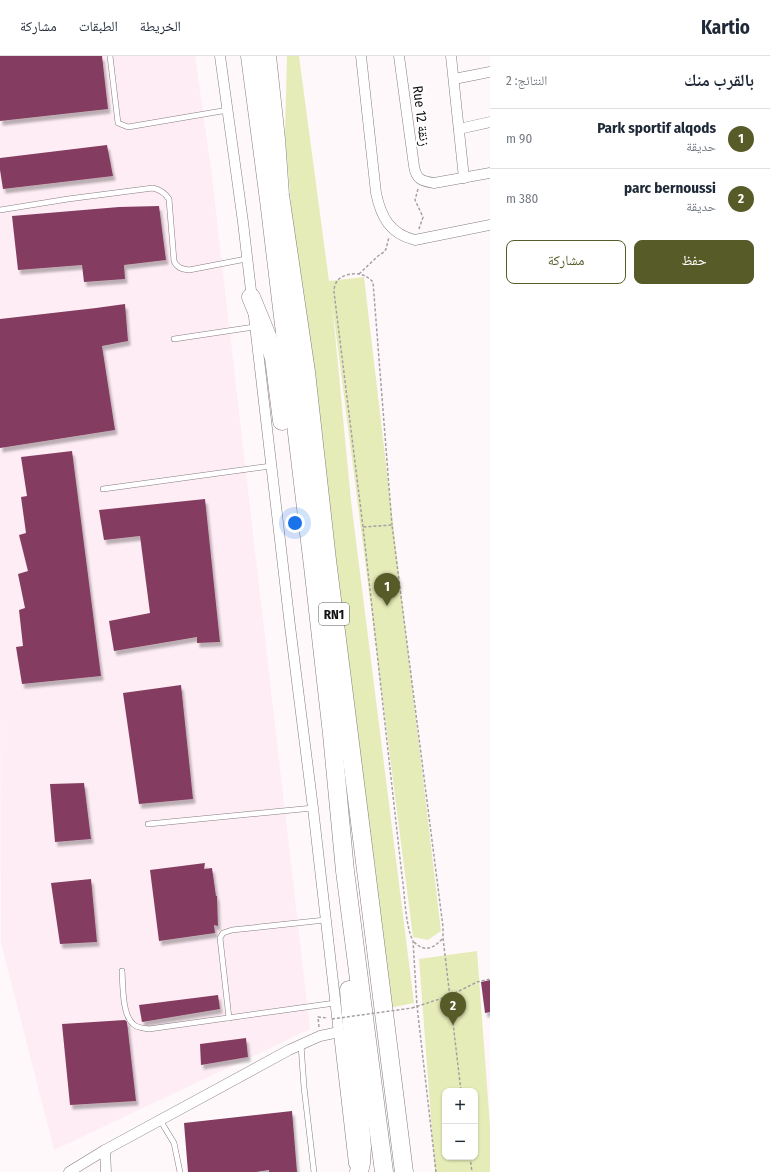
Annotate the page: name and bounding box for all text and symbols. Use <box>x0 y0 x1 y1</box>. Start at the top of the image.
text: Kartio <box>701 16 750 39</box>
text: مشاركة <box>20 18 57 35</box>
text: الطبقات <box>79 18 118 35</box>
text: الخريطة <box>140 18 181 35</box>
text: بالقرب منك <box>684 70 754 91</box>
text: النتائج: 2 <box>506 73 547 88</box>
street label: Rue 12 زنقة <box>409 85 433 147</box>
text: Park sportif alqods <box>597 119 716 137</box>
text: 90 m <box>506 131 532 146</box>
text: 1 <box>738 131 744 146</box>
text: حديقة <box>686 139 716 154</box>
text: parc bernoussi <box>624 179 716 197</box>
text: 380 m <box>506 191 538 206</box>
text: 2 <box>738 191 744 206</box>
text: حديقة <box>686 199 716 214</box>
button: مشاركة <box>506 240 626 284</box>
button: حفظ <box>634 240 754 284</box>
your location <box>285 513 305 533</box>
pin: 1 <box>374 573 400 606</box>
road number: RN1 <box>319 603 349 625</box>
pin: 2 <box>440 992 466 1025</box>
map controls <box>442 1088 478 1160</box>
button: + <box>442 1088 478 1124</box>
button: − <box>442 1124 478 1160</box>

